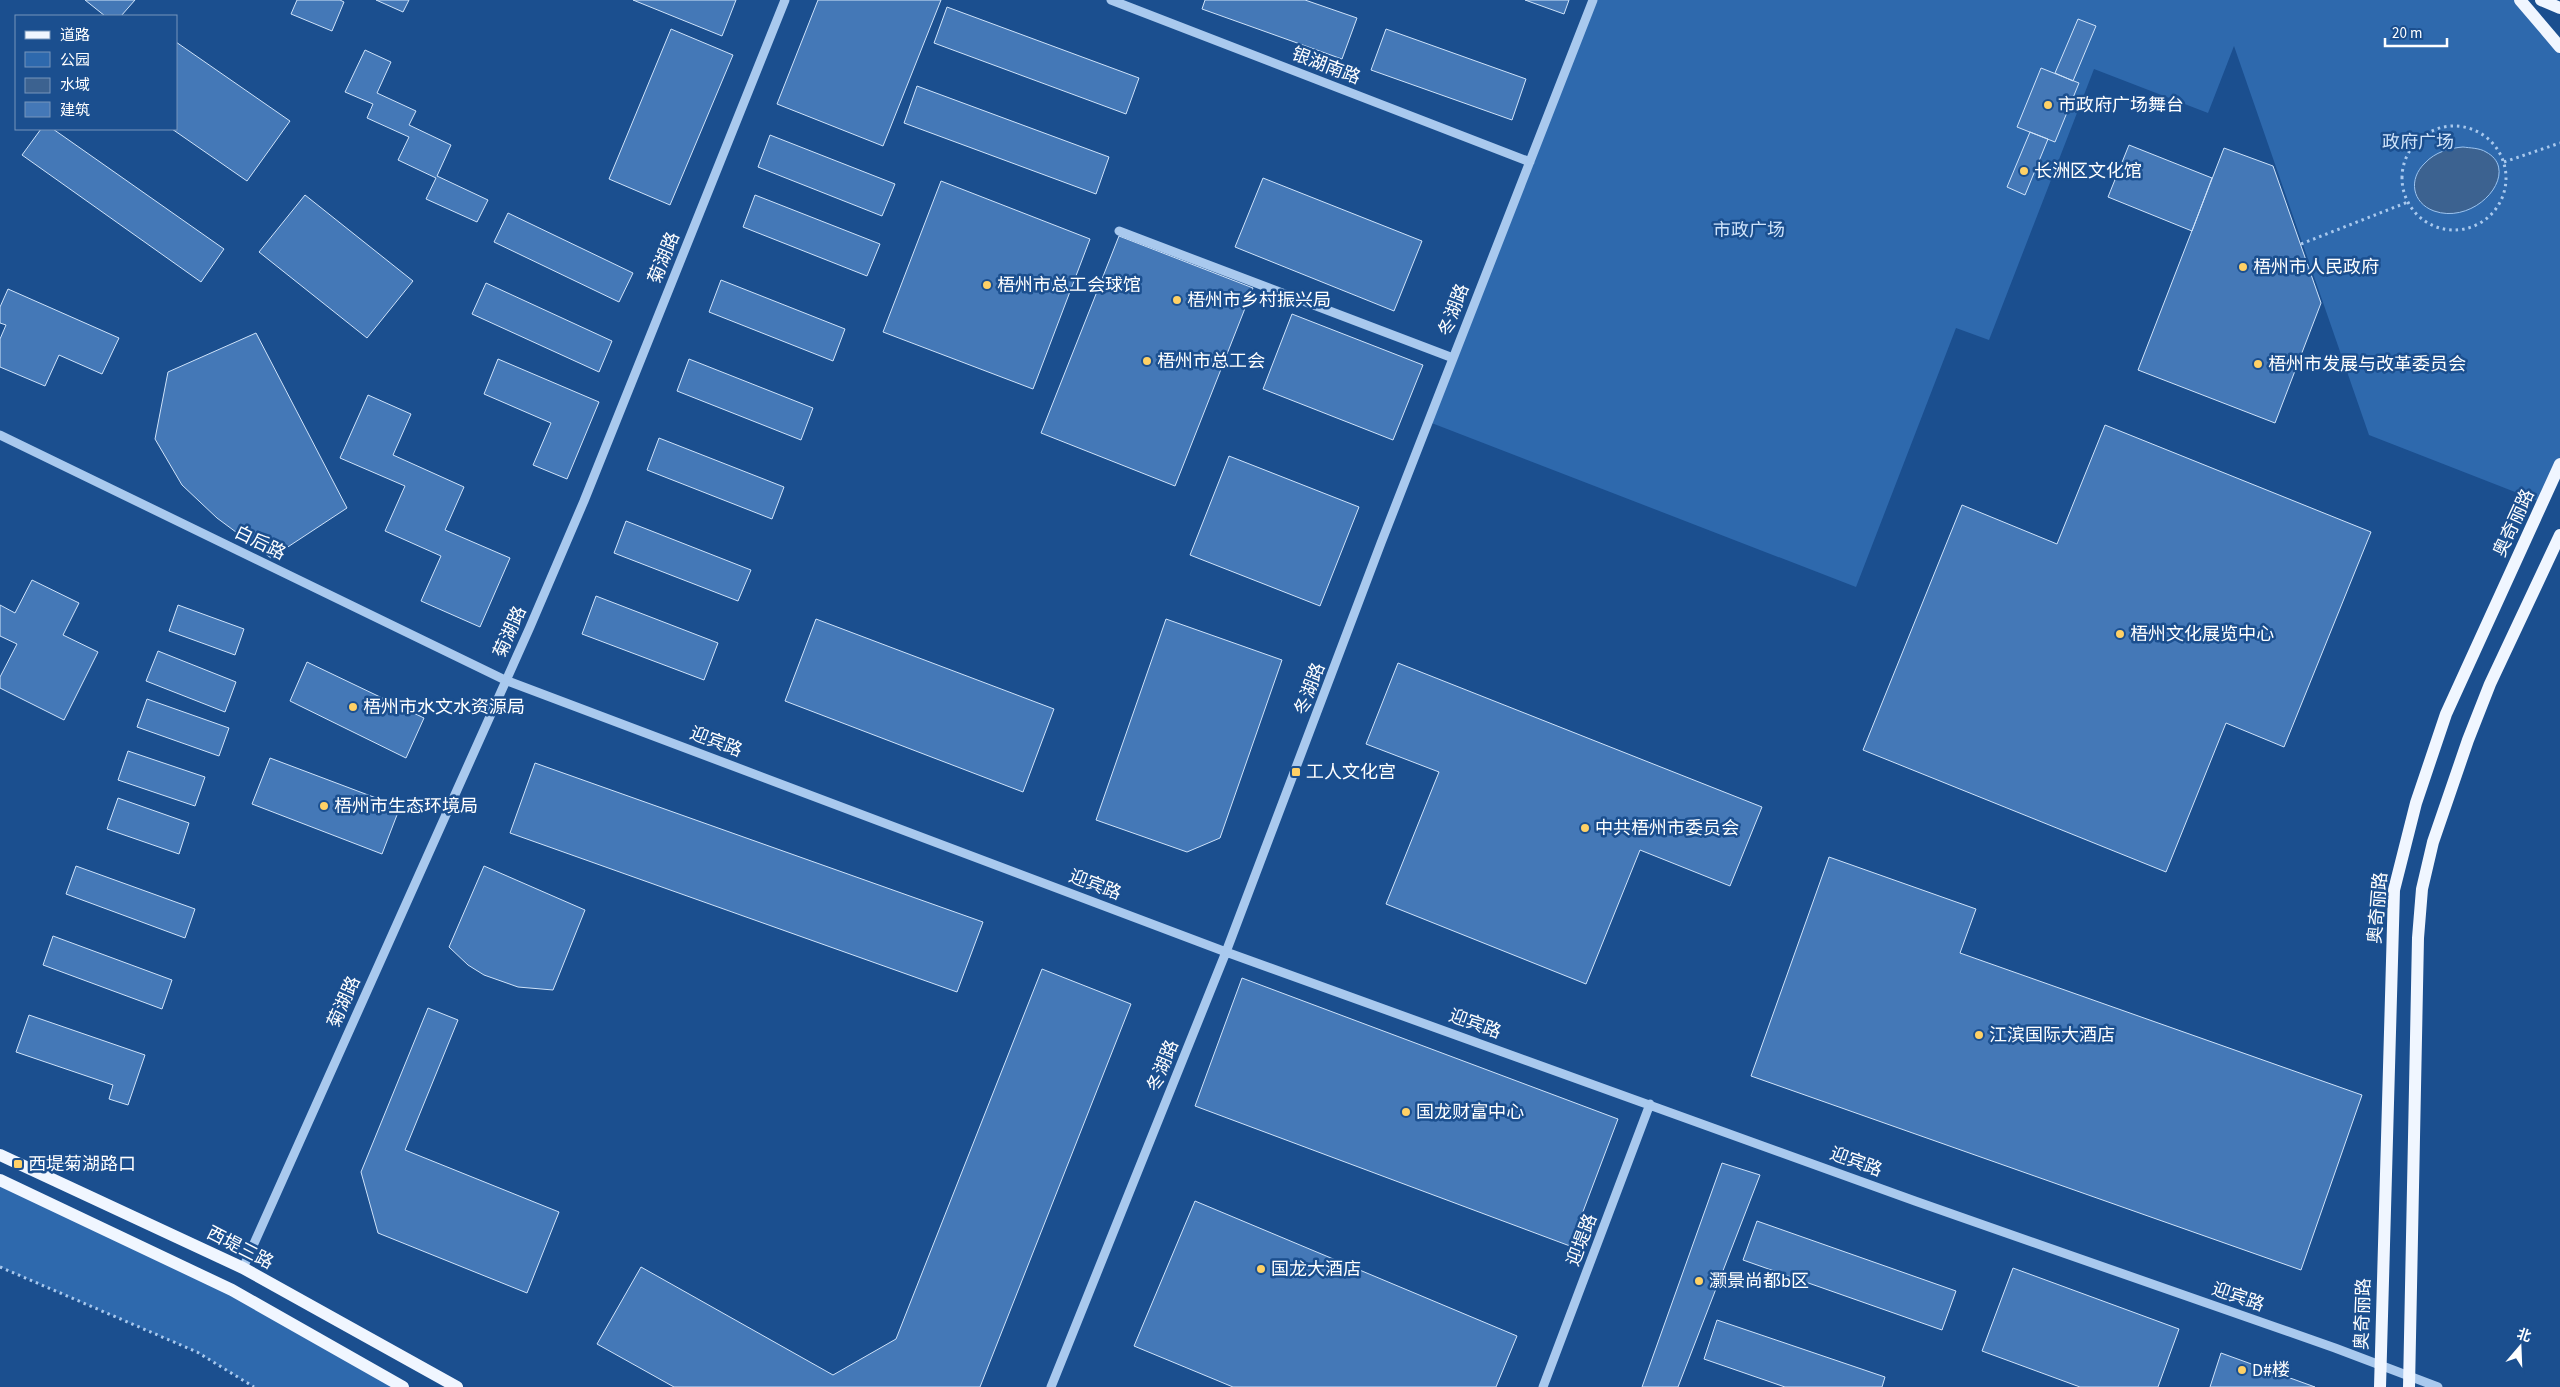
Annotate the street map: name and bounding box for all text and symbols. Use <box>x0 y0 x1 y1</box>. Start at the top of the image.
legend <box>15 15 178 130</box>
scale bar <box>2385 15 2448 47</box>
text: 20 m <box>2392 23 2422 44</box>
text: 道路 <box>60 25 90 46</box>
street label: 银湖南路 <box>1288 41 1364 91</box>
text: 公园 <box>60 50 90 71</box>
text: 水域 <box>60 75 90 96</box>
place label: 市政府广场舞台 <box>2058 93 2184 118</box>
marker: 市政府广场舞台 <box>2042 99 2054 111</box>
text: 建筑 <box>60 100 90 121</box>
park label: 政府广场 <box>2382 130 2454 155</box>
place label: 长洲区文化馆 <box>2034 159 2142 184</box>
marker: 长洲区文化馆 <box>2018 165 2030 177</box>
park label: 市政广场 <box>1713 218 1785 243</box>
street label: 菊湖路 <box>642 228 686 288</box>
place label: 梧州市人民政府 <box>2253 255 2379 280</box>
marker: 梧州市人民政府 <box>2237 261 2249 273</box>
place label: 梧州市总工会球馆 <box>997 273 1141 298</box>
marker: 梧州市总工会球馆 <box>981 279 993 291</box>
street label: 冬湖路 <box>1433 280 1475 340</box>
place label: 梧州市乡村振兴局 <box>1187 288 1331 313</box>
marker: 梧州市乡村振兴局 <box>1171 294 1183 306</box>
place label: 梧州市总工会 <box>1157 349 1265 374</box>
place label: 梧州市发展与改革委员会 <box>2268 352 2466 377</box>
marker: 梧州市总工会 <box>1141 355 1153 367</box>
marker: 梧州市发展与改革委员会 <box>2252 358 2264 370</box>
street label: 奥奇丽路 <box>2487 485 2541 561</box>
street label: 白后路 <box>230 520 290 566</box>
street label: 菊湖路 <box>488 602 532 662</box>
place label: 梧州文化展览中心 <box>2130 622 2274 647</box>
marker: 梧州文化展览中心 <box>2114 628 2126 640</box>
street label: 冬湖路 <box>1289 659 1331 719</box>
place label: 梧州市水文水资源局 <box>363 695 525 720</box>
marker: 梧州市水文水资源局 <box>347 701 359 713</box>
street label: 迎宾路 <box>686 721 746 763</box>
place label: 工人文化宫 <box>1306 760 1396 785</box>
marker: 工人文化宫 <box>1290 766 1302 778</box>
place label: 梧州市生态环境局 <box>334 794 478 819</box>
marker: 梧州市生态环境局 <box>318 800 330 812</box>
place label: 中共梧州市委员会 <box>1595 816 1739 841</box>
marker: 中共梧州市委员会 <box>1579 822 1591 834</box>
street label: 迎宾路 <box>1065 864 1125 906</box>
street label: 奥奇丽路 <box>2362 871 2394 945</box>
street label: 菊湖路 <box>322 972 366 1032</box>
street label: 迎宾路 <box>1445 1003 1505 1045</box>
place label: 江滨国际大酒店 <box>1989 1023 2115 1048</box>
marker: 江滨国际大酒店 <box>1973 1029 1985 1041</box>
street label: 冬湖路 <box>1141 1036 1185 1096</box>
place label: 国龙财富中心 <box>1416 1100 1524 1125</box>
marker: 国龙财富中心 <box>1400 1106 1412 1118</box>
street label: 迎宾路 <box>1826 1141 1886 1183</box>
place label: 西堤菊湖路口 <box>28 1152 136 1177</box>
marker: 西堤菊湖路口 <box>12 1158 24 1170</box>
street label: 迎堤路 <box>1561 1210 1603 1270</box>
street label: 西堤三路 <box>202 1221 278 1275</box>
place label: 国龙大酒店 <box>1271 1257 1361 1282</box>
marker: 国龙大酒店 <box>1255 1263 1267 1275</box>
place label: 灏景尚都b区 <box>1709 1269 1809 1294</box>
marker: 灏景尚都b区 <box>1693 1275 1705 1287</box>
street label: 迎宾路 <box>2208 1276 2268 1318</box>
street label: 奥奇丽路 <box>2349 1278 2377 1350</box>
north arrow <box>2495 1322 2545 1372</box>
text: 北 <box>2514 1324 2534 1347</box>
place label: D#楼 <box>2252 1358 2290 1383</box>
marker: D#楼 <box>2236 1364 2248 1376</box>

